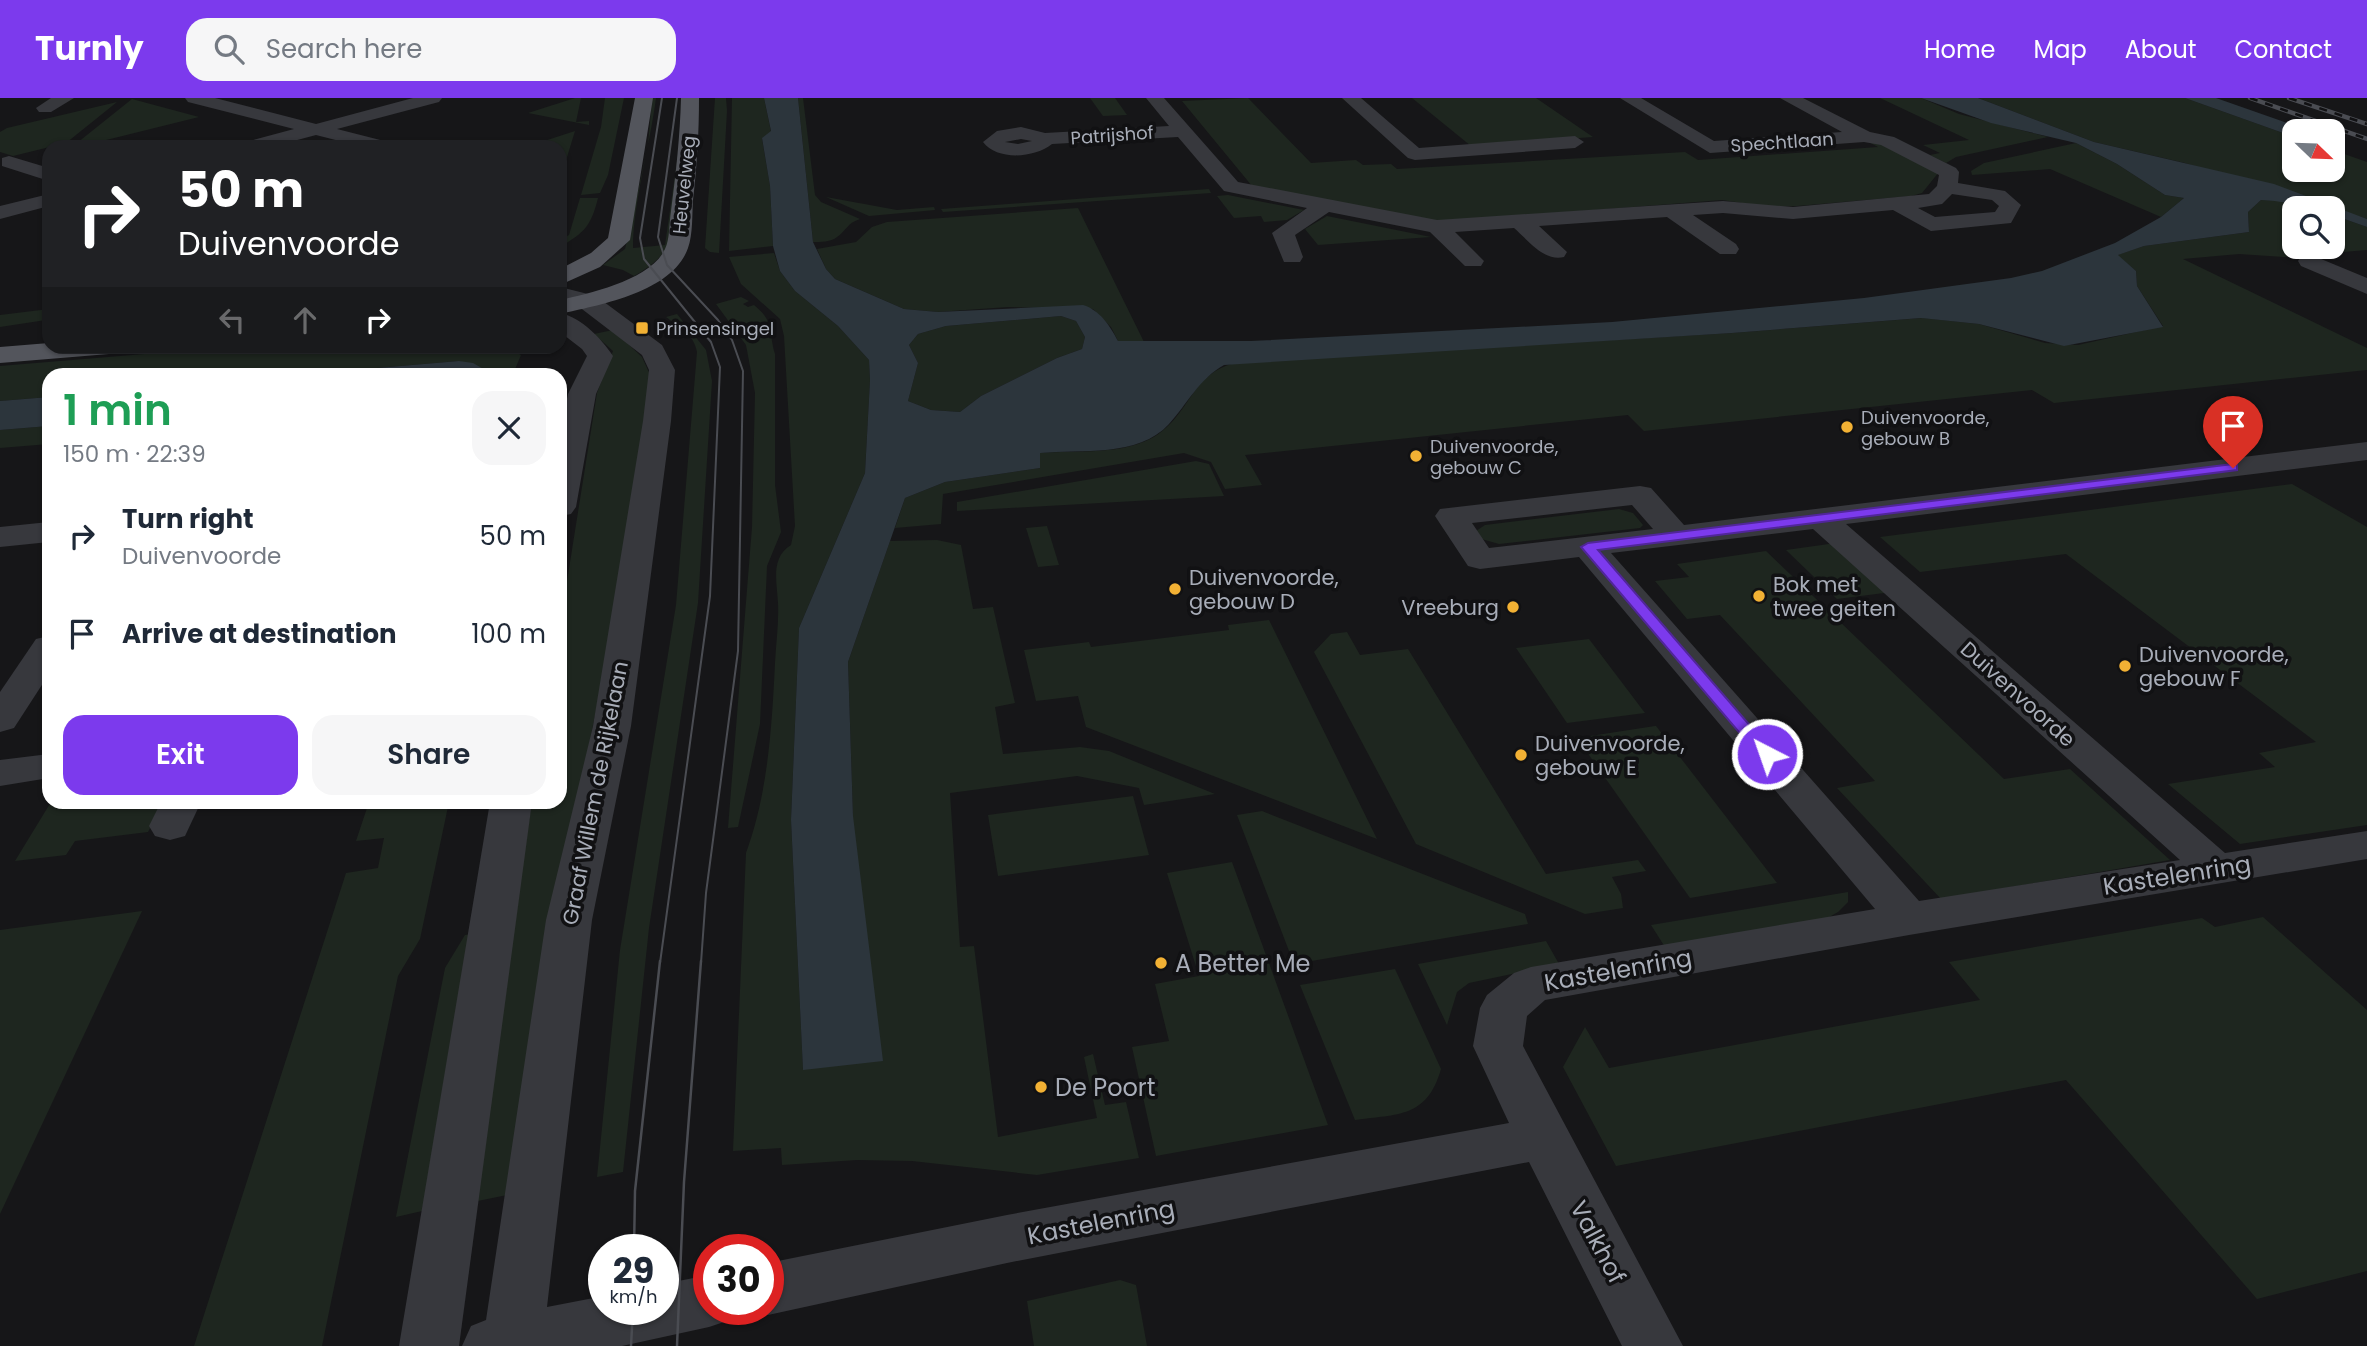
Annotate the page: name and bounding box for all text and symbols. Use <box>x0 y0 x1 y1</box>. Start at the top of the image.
search box <box>186 18 676 81</box>
text: Turnly <box>35 25 144 72</box>
icon: search <box>210 30 248 68</box>
text: Search here <box>266 31 422 67</box>
text: Home <box>1924 33 1996 66</box>
text: Map <box>2034 33 2087 66</box>
text: About <box>2125 33 2196 66</box>
text: Contact <box>2234 33 2332 66</box>
north arrow <box>2282 119 2345 182</box>
map controls <box>2282 119 2345 259</box>
street label: Patrijshof <box>1070 120 1154 150</box>
street label: Spechtlaan <box>1730 126 1834 158</box>
street label: Heuvelweg <box>666 135 702 235</box>
text: 50 m <box>178 156 304 224</box>
icon: right <box>63 168 154 259</box>
button: search <box>2282 196 2345 259</box>
text: Duivenvoorde <box>178 221 400 266</box>
icon: left <box>213 301 251 339</box>
icon: ahead <box>286 301 324 339</box>
icon: right <box>359 301 397 339</box>
place label: Prinsensingel <box>656 316 774 341</box>
marker: Prinsensingel <box>634 320 650 336</box>
text: 1 min <box>63 381 172 440</box>
button: close <box>472 391 546 465</box>
pin <box>2203 396 2263 468</box>
place label: Duivenvoorde, gebouw B <box>1861 405 1990 451</box>
icon: arrive <box>2214 407 2252 445</box>
marker: Duivenvoorde, gebouw B <box>1839 419 1855 435</box>
place label: Duivenvoorde, gebouw C <box>1430 434 1559 480</box>
text: 150 m · 22:39 <box>63 438 206 470</box>
marker: Duivenvoorde, gebouw C <box>1408 448 1424 464</box>
text: Turn right <box>122 501 254 537</box>
icon: right <box>63 517 101 555</box>
text: 50 m <box>480 518 546 554</box>
text: Duivenvoorde <box>122 540 281 572</box>
place label: Duivenvoorde, gebouw D <box>1189 563 1339 616</box>
place label: Bok met twee geiten <box>1773 570 1896 623</box>
marker: Duivenvoorde, gebouw D <box>1167 581 1183 597</box>
marker: Bok met twee geiten <box>1751 588 1767 604</box>
place label: Vreeburg <box>1401 593 1499 622</box>
marker: Vreeburg <box>1505 599 1521 615</box>
icon: arrive <box>63 615 101 653</box>
text: Arrive at destination <box>122 616 397 652</box>
text: 100 m <box>471 616 546 652</box>
street label: Duivenvoorde <box>1954 635 2082 753</box>
place label: Duivenvoorde, gebouw F <box>2139 640 2289 693</box>
marker: Duivenvoorde, gebouw F <box>2117 658 2133 674</box>
street label: Graaf Willem de Rijkelaan <box>555 659 635 927</box>
button: Exit <box>63 715 298 795</box>
button: Share <box>312 715 546 795</box>
position arrow <box>1730 717 1804 791</box>
place label: Duivenvoorde, gebouw E <box>1535 729 1685 782</box>
marker: Duivenvoorde, gebouw E <box>1513 747 1529 763</box>
street label: Kastelenring <box>2101 847 2253 903</box>
street label: Kastelenring <box>1542 941 1694 999</box>
place label: A Better Me <box>1175 947 1310 980</box>
marker: A Better Me <box>1153 955 1169 971</box>
place label: De Poort <box>1055 1071 1156 1104</box>
marker: De Poort <box>1033 1079 1049 1095</box>
street label: Kastelenring <box>1025 1192 1177 1252</box>
street label: Valkhof <box>1562 1195 1634 1289</box>
speed limit sign: 30 <box>693 1234 784 1325</box>
text: 29 <box>613 1246 654 1295</box>
text: km/h <box>610 1284 657 1309</box>

